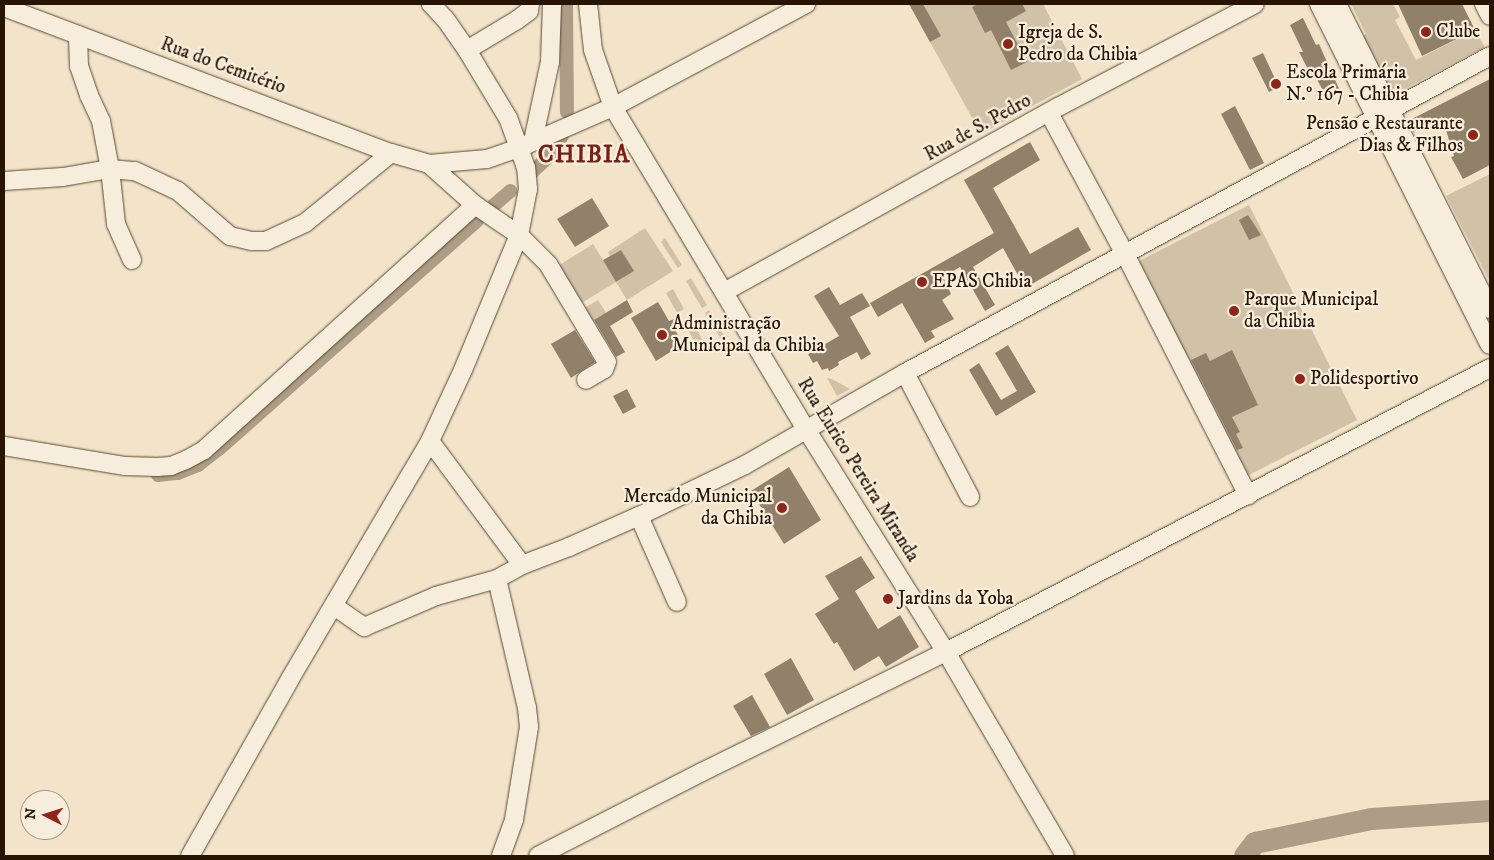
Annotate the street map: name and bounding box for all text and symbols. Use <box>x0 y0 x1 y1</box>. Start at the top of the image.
place label: Clube <box>1436 21 1480 43</box>
place label: Igreja de S. Pedro da Chibia <box>1018 22 1137 66</box>
marker: Clube <box>1420 26 1432 38</box>
street label: Rua do Cemitério <box>157 33 289 99</box>
marker: Igreja de S. Pedro da Chibia <box>1002 38 1014 50</box>
place label: Escola Primária N.º 167 - Chibia <box>1286 62 1409 106</box>
marker: Escola Primária N.º 167 - Chibia <box>1270 78 1282 90</box>
street label: Rua de S. Pedro <box>921 89 1035 167</box>
place label: Pensão e Restaurante Dias & Filhos <box>1306 113 1463 157</box>
marker: Pensão e Restaurante Dias & Filhos <box>1467 129 1479 141</box>
district label: CHIBIA <box>537 142 631 170</box>
place label: EPAS Chibia <box>932 271 1031 293</box>
marker: EPAS Chibia <box>916 276 928 288</box>
place label: Parque Municipal da Chibia <box>1244 289 1378 333</box>
marker: Parque Municipal da Chibia <box>1228 305 1240 317</box>
place label: Administração Municipal da Chibia <box>672 313 825 357</box>
marker: Administração Municipal da Chibia <box>656 329 668 341</box>
place label: Polidesportivo <box>1310 368 1418 390</box>
marker: Polidesportivo <box>1294 373 1306 385</box>
street label: Rua Eurico Pereira Miranda <box>792 374 924 566</box>
place label: Mercado Municipal da Chibia <box>624 486 772 530</box>
marker: Mercado Municipal da Chibia <box>776 502 788 514</box>
place label: Jardins da Yoba <box>898 588 1014 610</box>
marker: Jardins da Yoba <box>882 593 894 605</box>
north arrow <box>20 790 70 840</box>
text: N <box>22 807 41 820</box>

